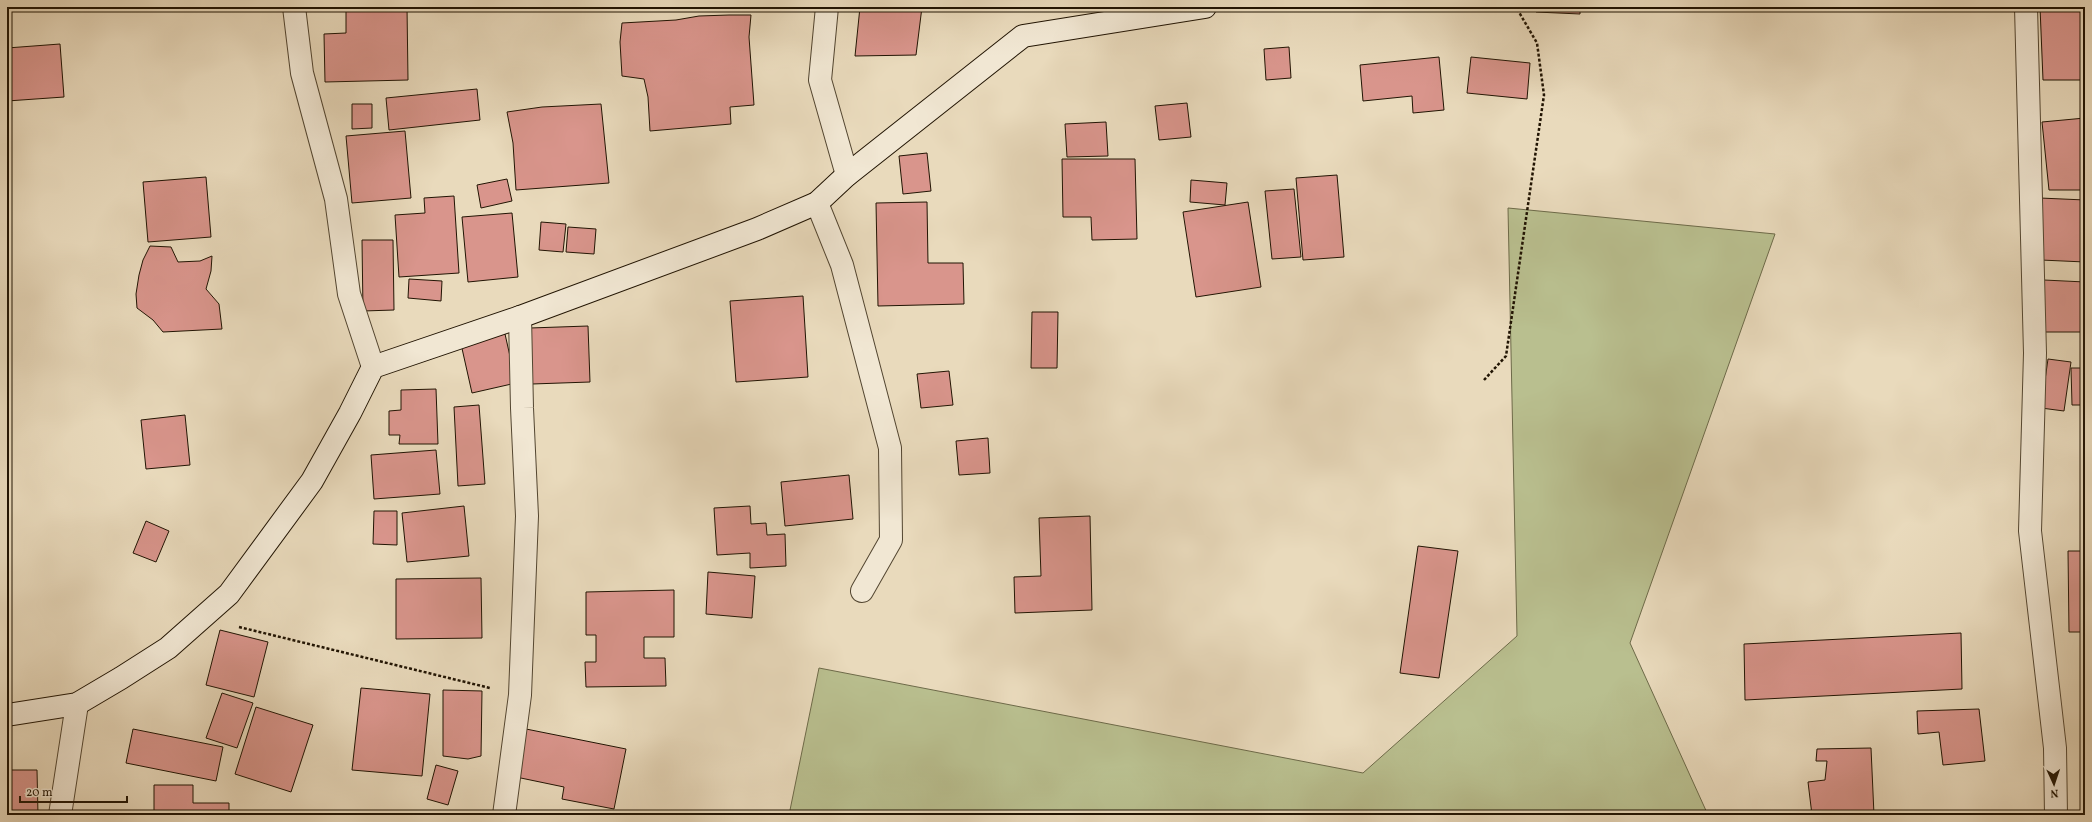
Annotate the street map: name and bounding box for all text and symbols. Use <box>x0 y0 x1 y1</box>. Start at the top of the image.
north arrow <box>2034 764 2074 804</box>
scale bar <box>20 778 127 804</box>
text: 20 m <box>26 785 53 801</box>
text: N <box>2050 785 2059 800</box>

